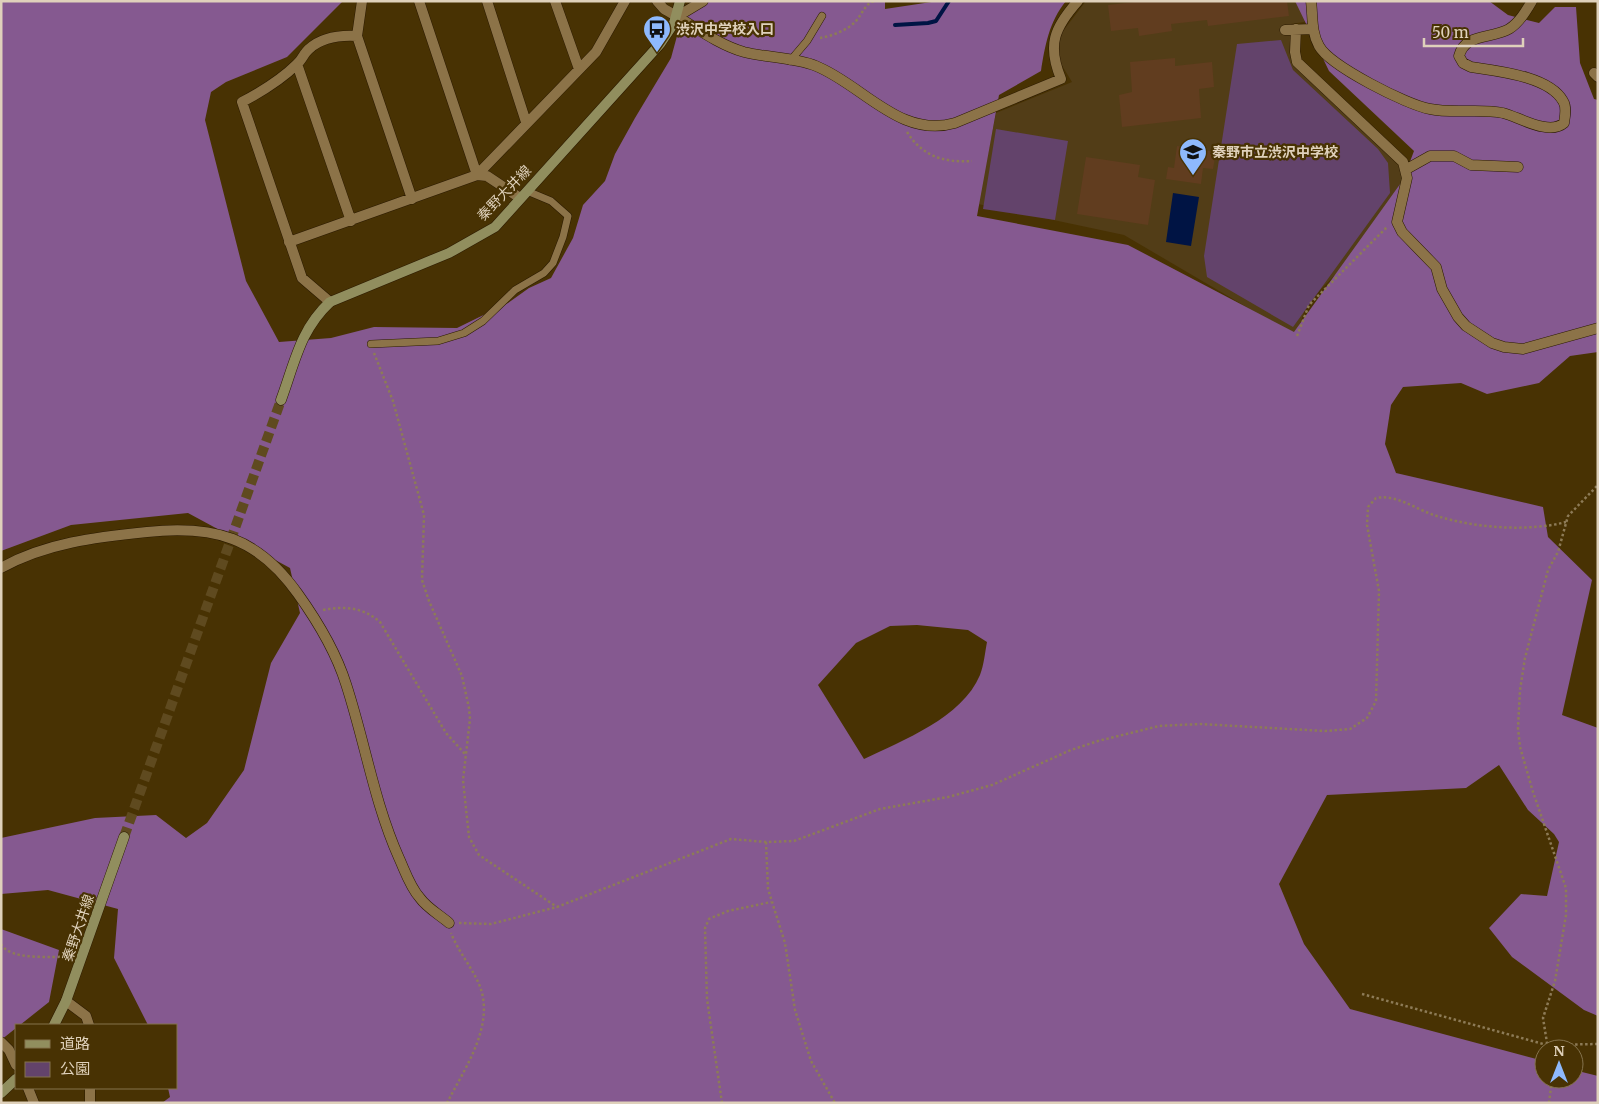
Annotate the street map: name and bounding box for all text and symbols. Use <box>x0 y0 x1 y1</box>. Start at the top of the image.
bus stop icon: 渋沢中学校入口 <box>642 14 672 53</box>
scale bar <box>1424 15 1523 47</box>
place label: 渋沢中学校入口 <box>676 20 774 38</box>
text: 50 m <box>1432 23 1469 42</box>
school or university icon: 秦野市立渋沢中学校 <box>1178 137 1208 176</box>
place label: 秦野市立渋沢中学校 <box>1212 143 1338 161</box>
street label: 秦野大井線 <box>473 162 535 224</box>
street label: 秦野大井線 <box>58 892 98 964</box>
legend <box>15 1024 178 1089</box>
text: 道路 <box>60 1034 90 1053</box>
north arrow <box>1534 1039 1584 1089</box>
text: N <box>1553 1042 1565 1060</box>
text: 公園 <box>60 1059 90 1078</box>

